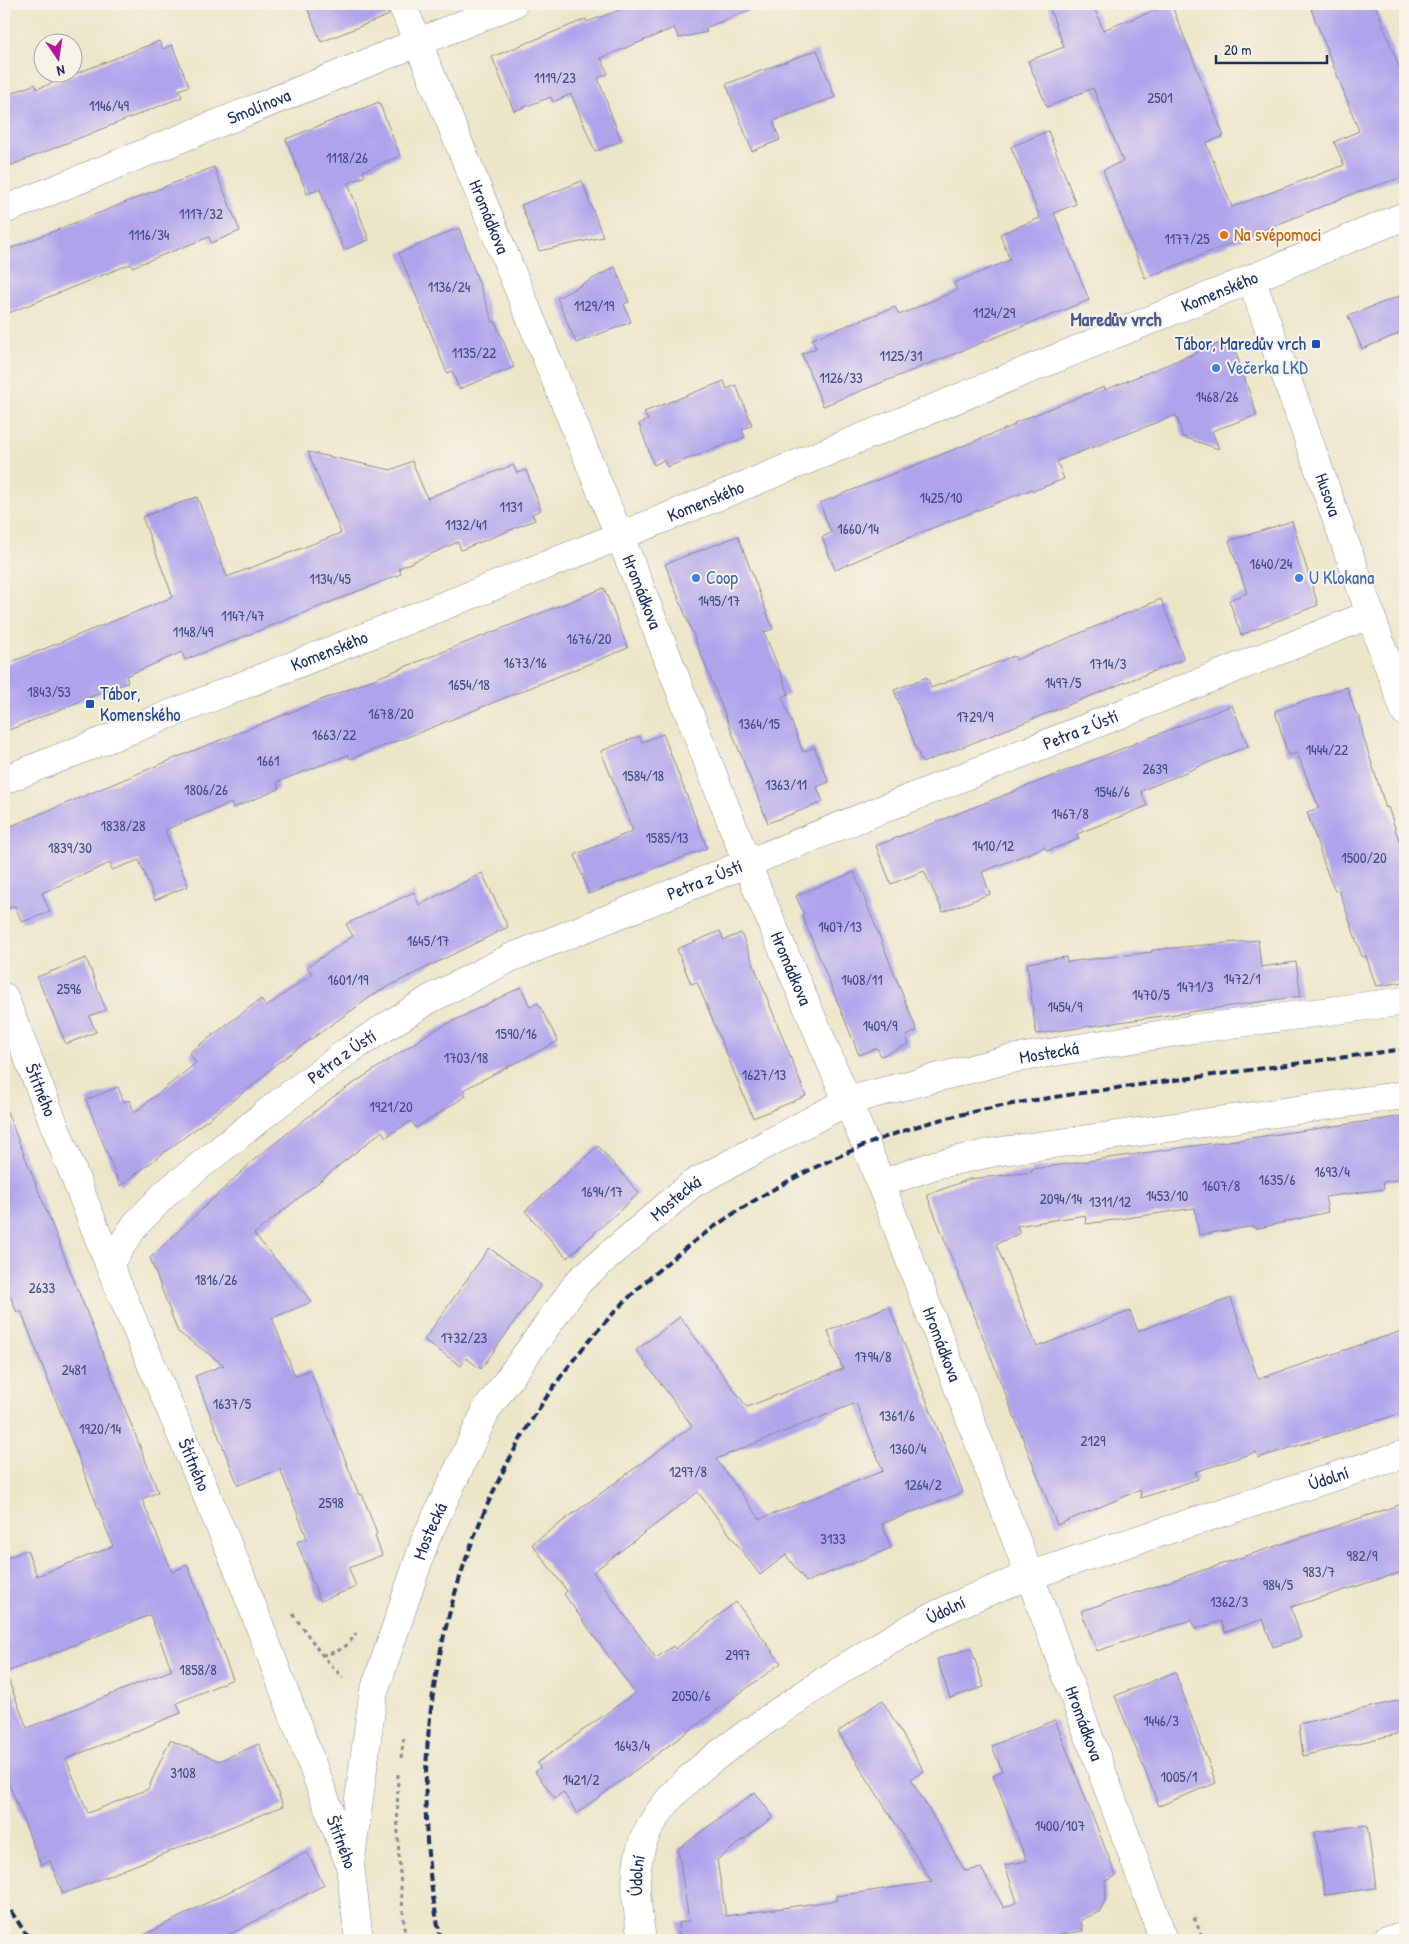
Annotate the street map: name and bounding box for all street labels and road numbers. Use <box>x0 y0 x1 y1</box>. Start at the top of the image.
street label: Smolínova <box>223 82 294 130</box>
street label: Hromádkova <box>463 176 516 258</box>
street label: Komenského <box>1177 264 1261 318</box>
street label: Husova <box>1309 470 1348 520</box>
street label: Komenského <box>663 474 748 528</box>
street label: Hromádkova <box>616 551 668 633</box>
street label: Komenského <box>287 624 371 677</box>
street label: Petra z Ústí <box>1039 703 1122 756</box>
street label: Petra z Ústí <box>663 853 746 906</box>
street label: Hromádkova <box>765 928 818 1009</box>
street label: Petra z Ústí <box>302 1023 381 1089</box>
street label: Mostecká <box>1017 1035 1080 1070</box>
street label: Štítného <box>19 1060 63 1120</box>
street label: Mostecká <box>645 1169 705 1227</box>
street label: Hromádkova <box>917 1303 968 1385</box>
street label: Štítného <box>172 1435 217 1495</box>
street label: Údolní <box>1305 1460 1352 1496</box>
street label: Mostecká <box>407 1498 453 1563</box>
street label: Údolní <box>922 1590 969 1630</box>
street label: Hromádkova <box>1059 1682 1110 1764</box>
street label: Štítného <box>320 1812 363 1872</box>
street label: Údolní <box>623 1852 651 1896</box>

